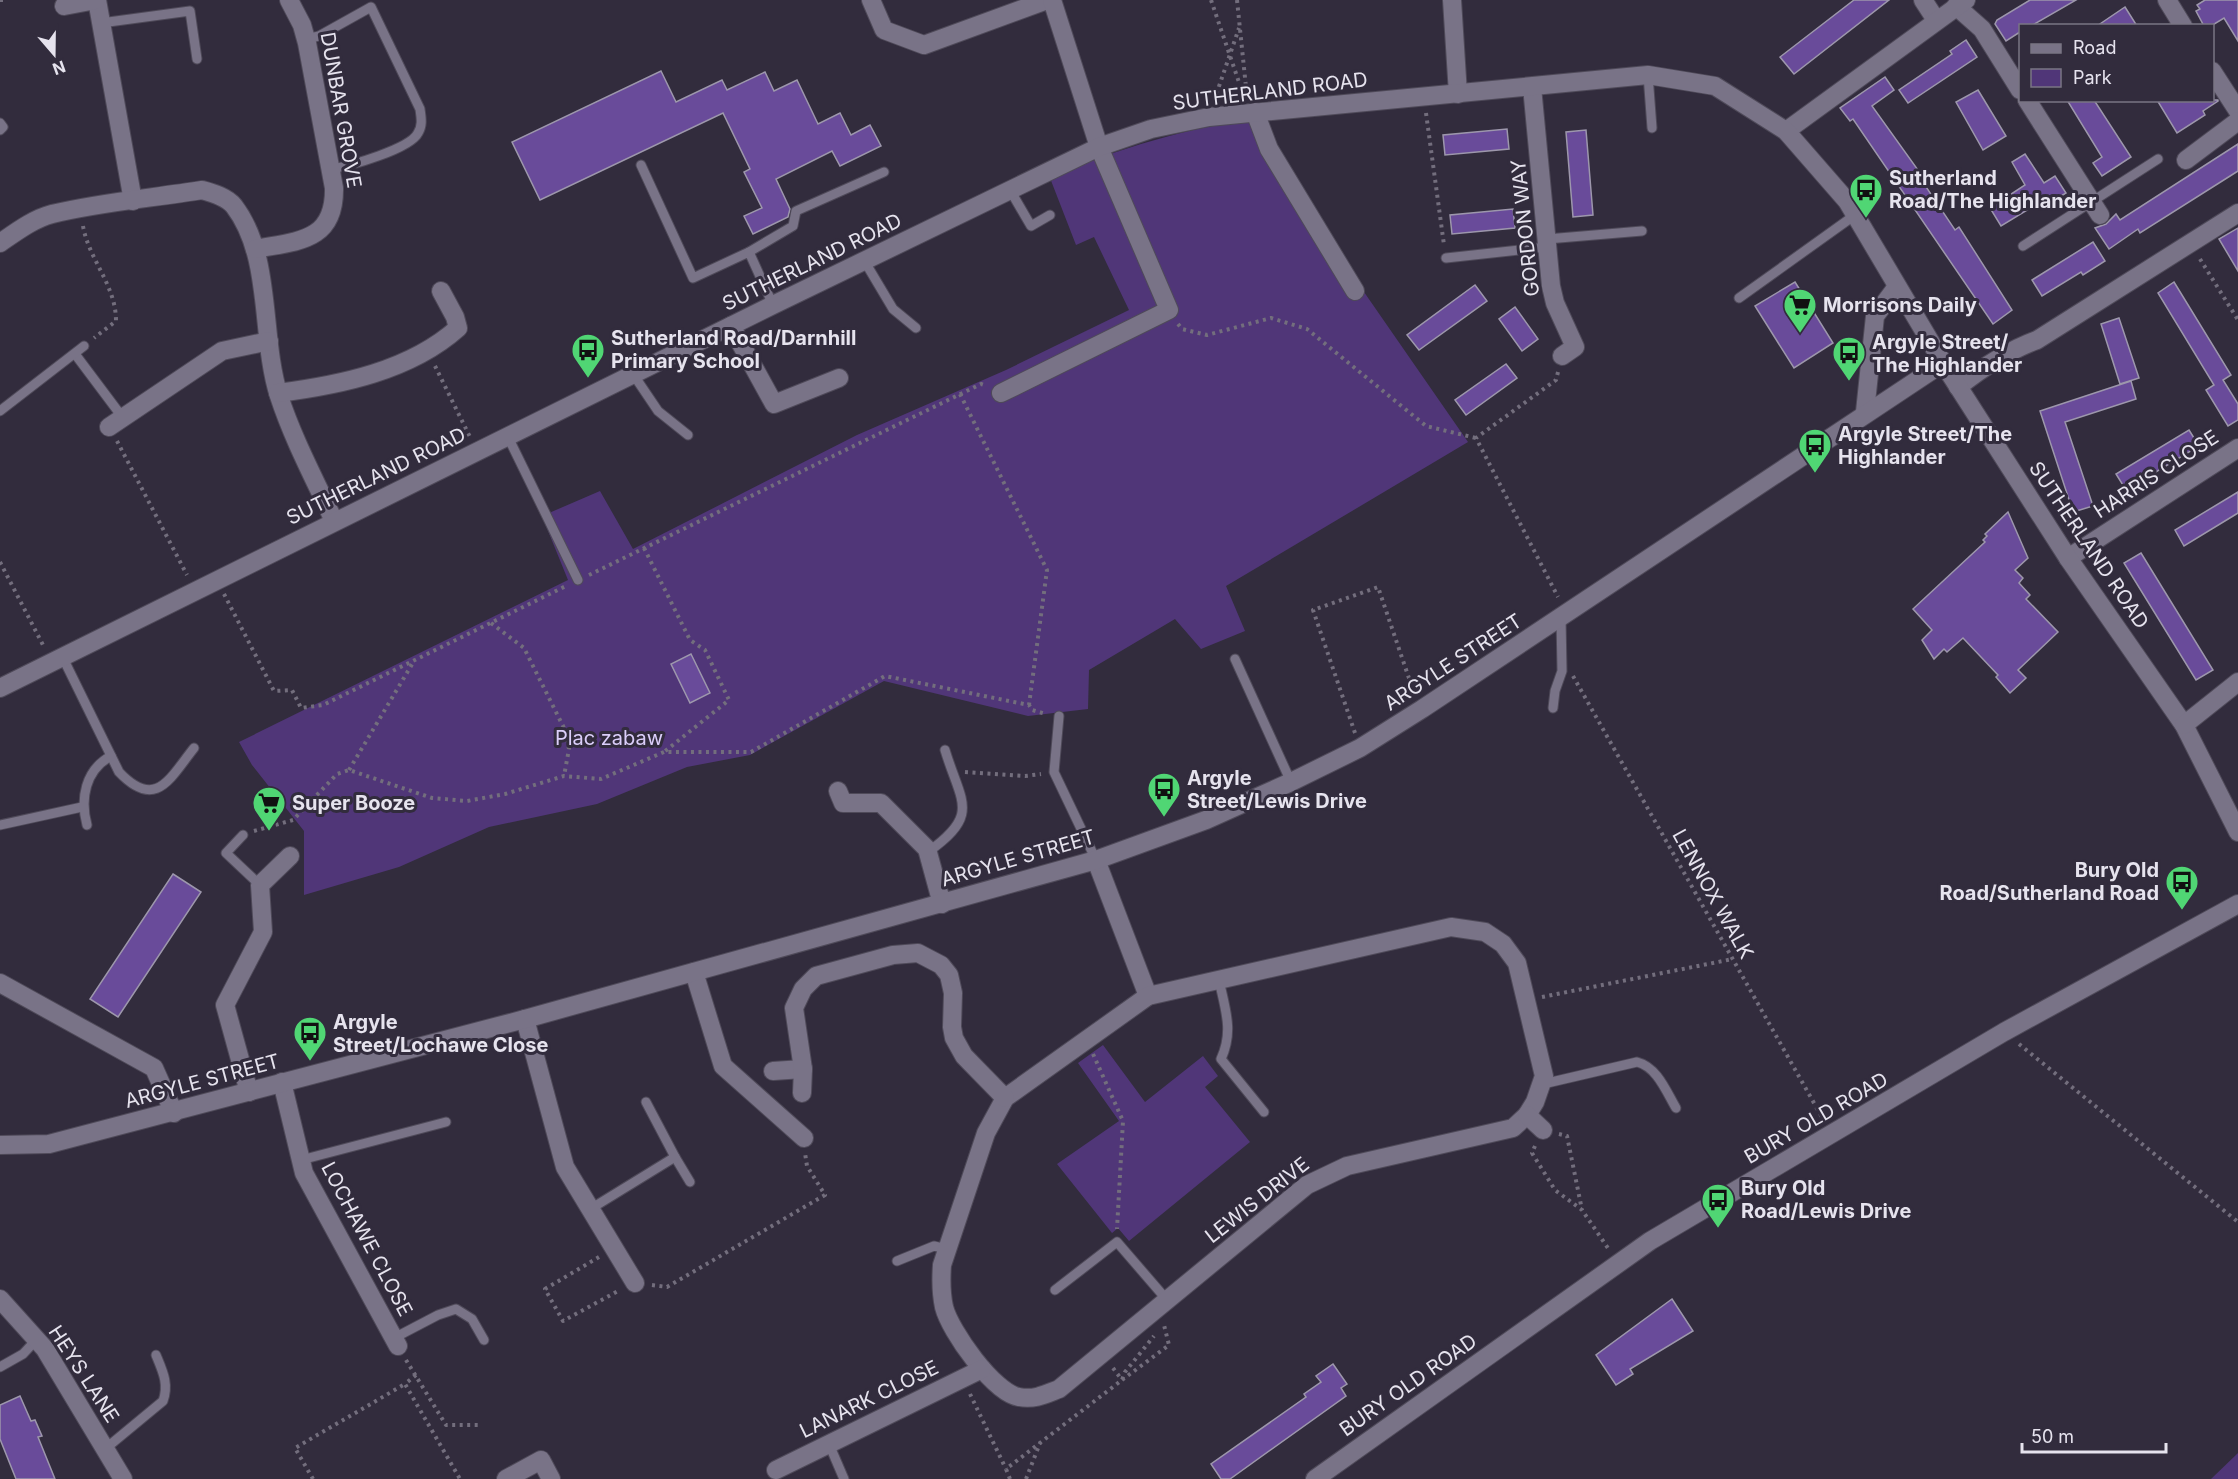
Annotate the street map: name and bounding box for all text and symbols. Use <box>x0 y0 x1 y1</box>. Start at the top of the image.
north arrow <box>24 24 84 84</box>
legend <box>2019 24 2214 102</box>
street label: DUNBAR GROVE <box>315 30 367 190</box>
text: Road <box>2073 37 2116 58</box>
text: N <box>50 57 68 80</box>
street label: SUTHERLAND ROAD <box>1171 67 1369 115</box>
text: Park <box>2073 67 2112 88</box>
street label: GORDON WAY <box>1506 158 1544 298</box>
place label: Sutherland Road/The Highlander <box>1889 166 2096 213</box>
bus stop icon: Sutherland Road/The Highlander <box>1848 172 1884 219</box>
street label: SUTHERLAND ROAD <box>719 208 905 316</box>
supermarket icon: Morrisons Daily <box>1782 287 1818 334</box>
place label: Morrisons Daily <box>1823 293 1977 317</box>
place label: Sutherland Road/Darnhill Primary School <box>611 326 856 373</box>
place label: Argyle Street/ The Highlander <box>1872 330 2022 377</box>
bus stop icon: Sutherland Road/Darnhill Primary School <box>570 332 606 379</box>
bus stop icon: Argyle Street/ The Highlander <box>1831 335 1867 382</box>
street label: SUTHERLAND ROAD <box>283 422 469 530</box>
place label: Argyle Street/The Highlander <box>1838 422 2012 469</box>
street label: HARRIS CLOSE <box>2089 425 2223 523</box>
bus stop icon: Argyle Street/The Highlander <box>1797 427 1833 474</box>
street label: SUTHERLAND ROAD <box>2024 457 2154 633</box>
street label: ARGYLE STREET <box>1380 609 1526 715</box>
park label: Plac zabaw <box>555 726 663 750</box>
place label: Argyle Street/Lewis Drive <box>1187 766 1367 813</box>
bus stop icon: Argyle Street/Lewis Drive <box>1146 771 1182 818</box>
supermarket icon: Super Booze <box>251 785 287 832</box>
place label: Super Booze <box>292 791 415 815</box>
street label: ARGYLE STREET <box>938 825 1098 891</box>
street label: LENNOX WALK <box>1667 825 1759 963</box>
place label: Bury Old Road/Sutherland Road <box>1940 858 2159 905</box>
bus stop icon: Bury Old Road/Sutherland Road <box>2164 864 2200 911</box>
place label: Argyle Street/Lochawe Close <box>333 1010 548 1057</box>
bus stop icon: Argyle Street/Lochawe Close <box>292 1015 328 1062</box>
street label: ARGYLE STREET <box>122 1049 282 1113</box>
street label: BURY OLD ROAD <box>1740 1067 1892 1169</box>
street label: LEWIS DRIVE <box>1200 1152 1314 1248</box>
street label: LOCHAWE CLOSE <box>316 1158 418 1320</box>
place label: Bury Old Road/Lewis Drive <box>1741 1176 1911 1223</box>
bus stop icon: Bury Old Road/Lewis Drive <box>1700 1182 1736 1229</box>
street label: HEYS LANE <box>44 1321 124 1427</box>
street label: BURY OLD ROAD <box>1335 1329 1481 1441</box>
street label: LANARK CLOSE <box>796 1355 942 1443</box>
scale bar <box>2022 1416 2166 1454</box>
text: 50 m <box>2031 1426 2074 1447</box>

